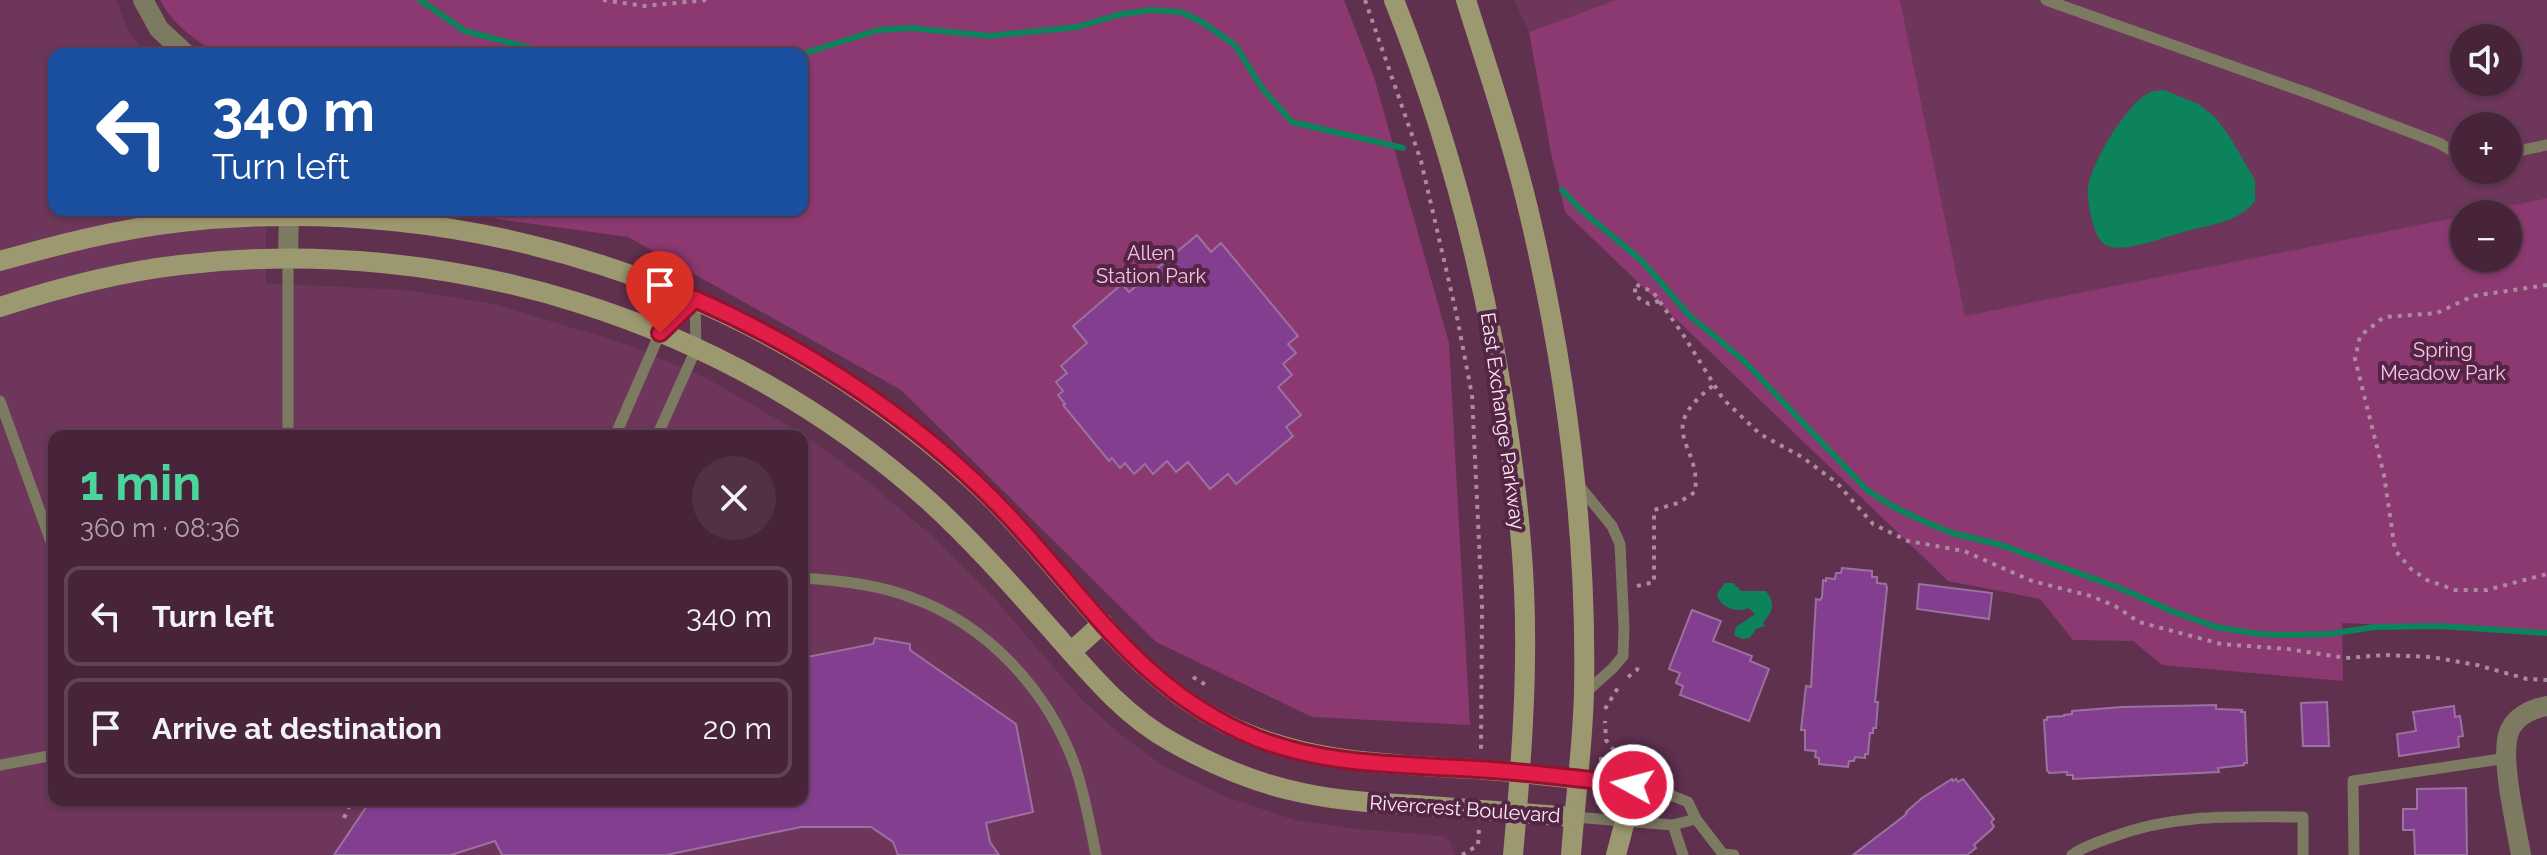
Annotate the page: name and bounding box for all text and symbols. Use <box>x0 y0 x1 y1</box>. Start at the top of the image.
map controls <box>2450 24 2522 272</box>
button: sound <box>2450 24 2522 96</box>
text: 340 m <box>212 78 375 144</box>
icon: left <box>80 80 184 184</box>
button: + <box>2450 112 2522 184</box>
text: Turn left <box>212 145 350 187</box>
button: − <box>2450 200 2522 272</box>
park label: Allen Station Park <box>1096 241 1206 288</box>
pin <box>626 251 694 333</box>
icon: arrive <box>638 263 682 307</box>
street label: East Exchange Parkway <box>1476 311 1530 531</box>
park label: Spring Meadow Park <box>2380 338 2506 385</box>
text: 1 min <box>80 455 201 511</box>
button: close <box>692 456 776 540</box>
text: 360 m · 08:36 <box>80 513 240 543</box>
icon: left <box>84 594 128 638</box>
text: Turn left <box>152 599 274 634</box>
text: 340 m <box>686 599 772 634</box>
icon: arrive <box>84 706 128 750</box>
text: Arrive at destination <box>152 711 442 746</box>
text: 20 m <box>703 711 772 746</box>
position arrow <box>1591 743 1675 827</box>
street label: Rivercrest Boulevard <box>1369 790 1561 828</box>

